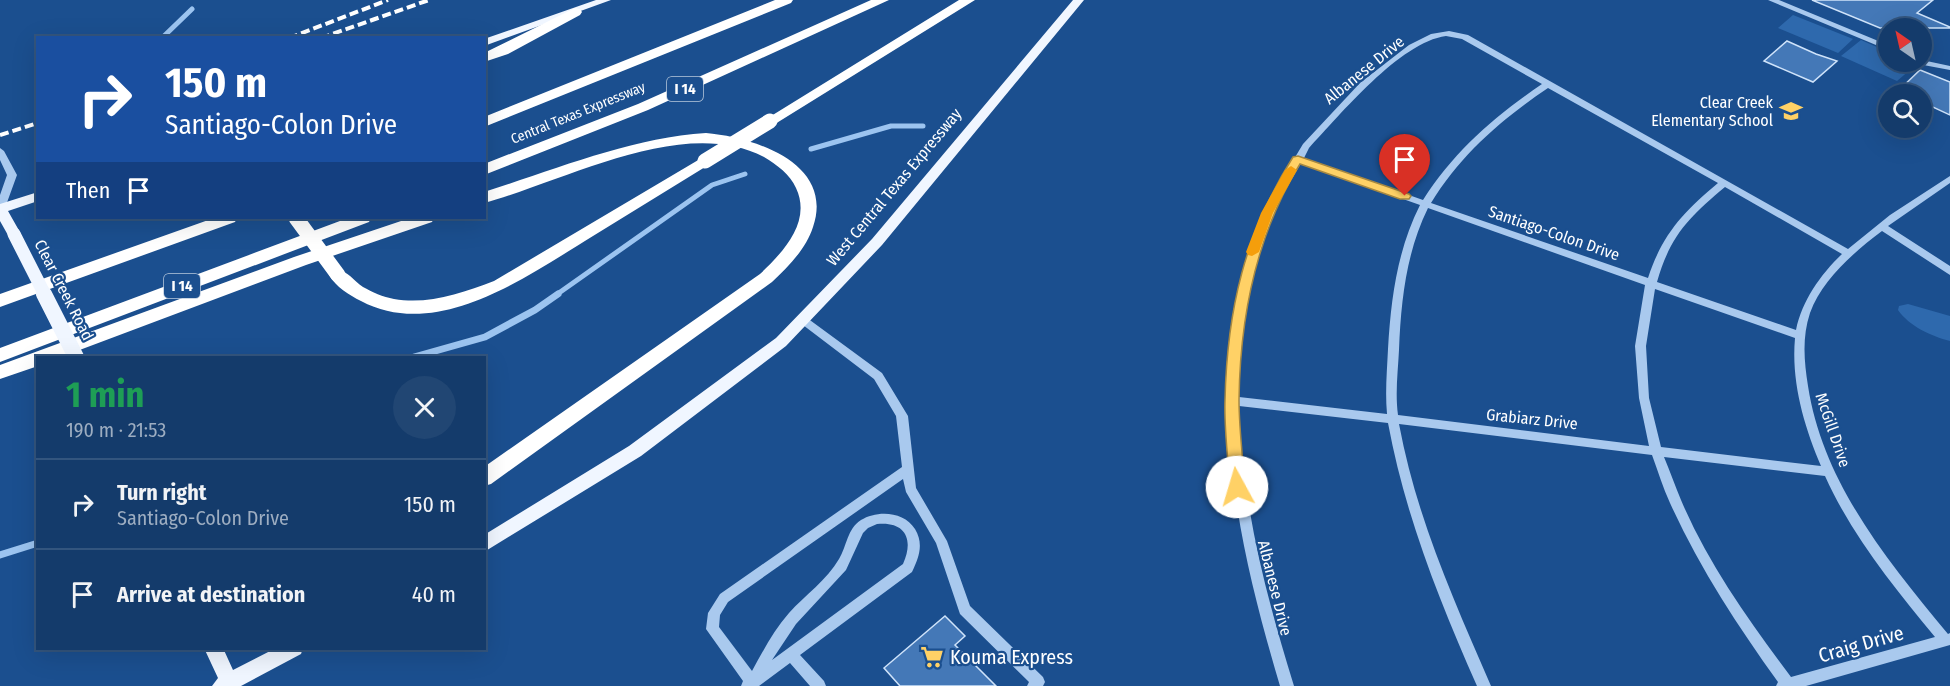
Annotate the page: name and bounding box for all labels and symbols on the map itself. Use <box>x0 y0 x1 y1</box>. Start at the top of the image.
north arrow <box>1878 18 1932 72</box>
street label: Albanese Drive <box>1320 32 1408 108</box>
road number: I 14 <box>667 77 703 101</box>
street label: Central Texas Expressway <box>508 78 648 148</box>
place label: Clear Creek Elementary School <box>1651 93 1774 130</box>
school or university icon: Clear Creek Elementary School <box>1778 98 1804 124</box>
street label: West Central Texas Expressway <box>823 104 966 270</box>
pin <box>1379 134 1430 196</box>
street label: Santiago-Colon Drive <box>1486 202 1622 264</box>
street label: Clear Creek Road <box>31 237 97 343</box>
road number: I 14 <box>164 274 200 298</box>
street label: McGill Drive <box>1811 390 1855 470</box>
street label: Grabiarz Drive <box>1485 405 1579 433</box>
position arrow <box>1205 455 1269 519</box>
street label: Albanese Drive <box>1254 538 1296 638</box>
street label: Craig Drive <box>1816 620 1906 668</box>
supermarket icon: Kouma Express <box>919 644 945 670</box>
place label: Kouma Express <box>950 645 1073 669</box>

